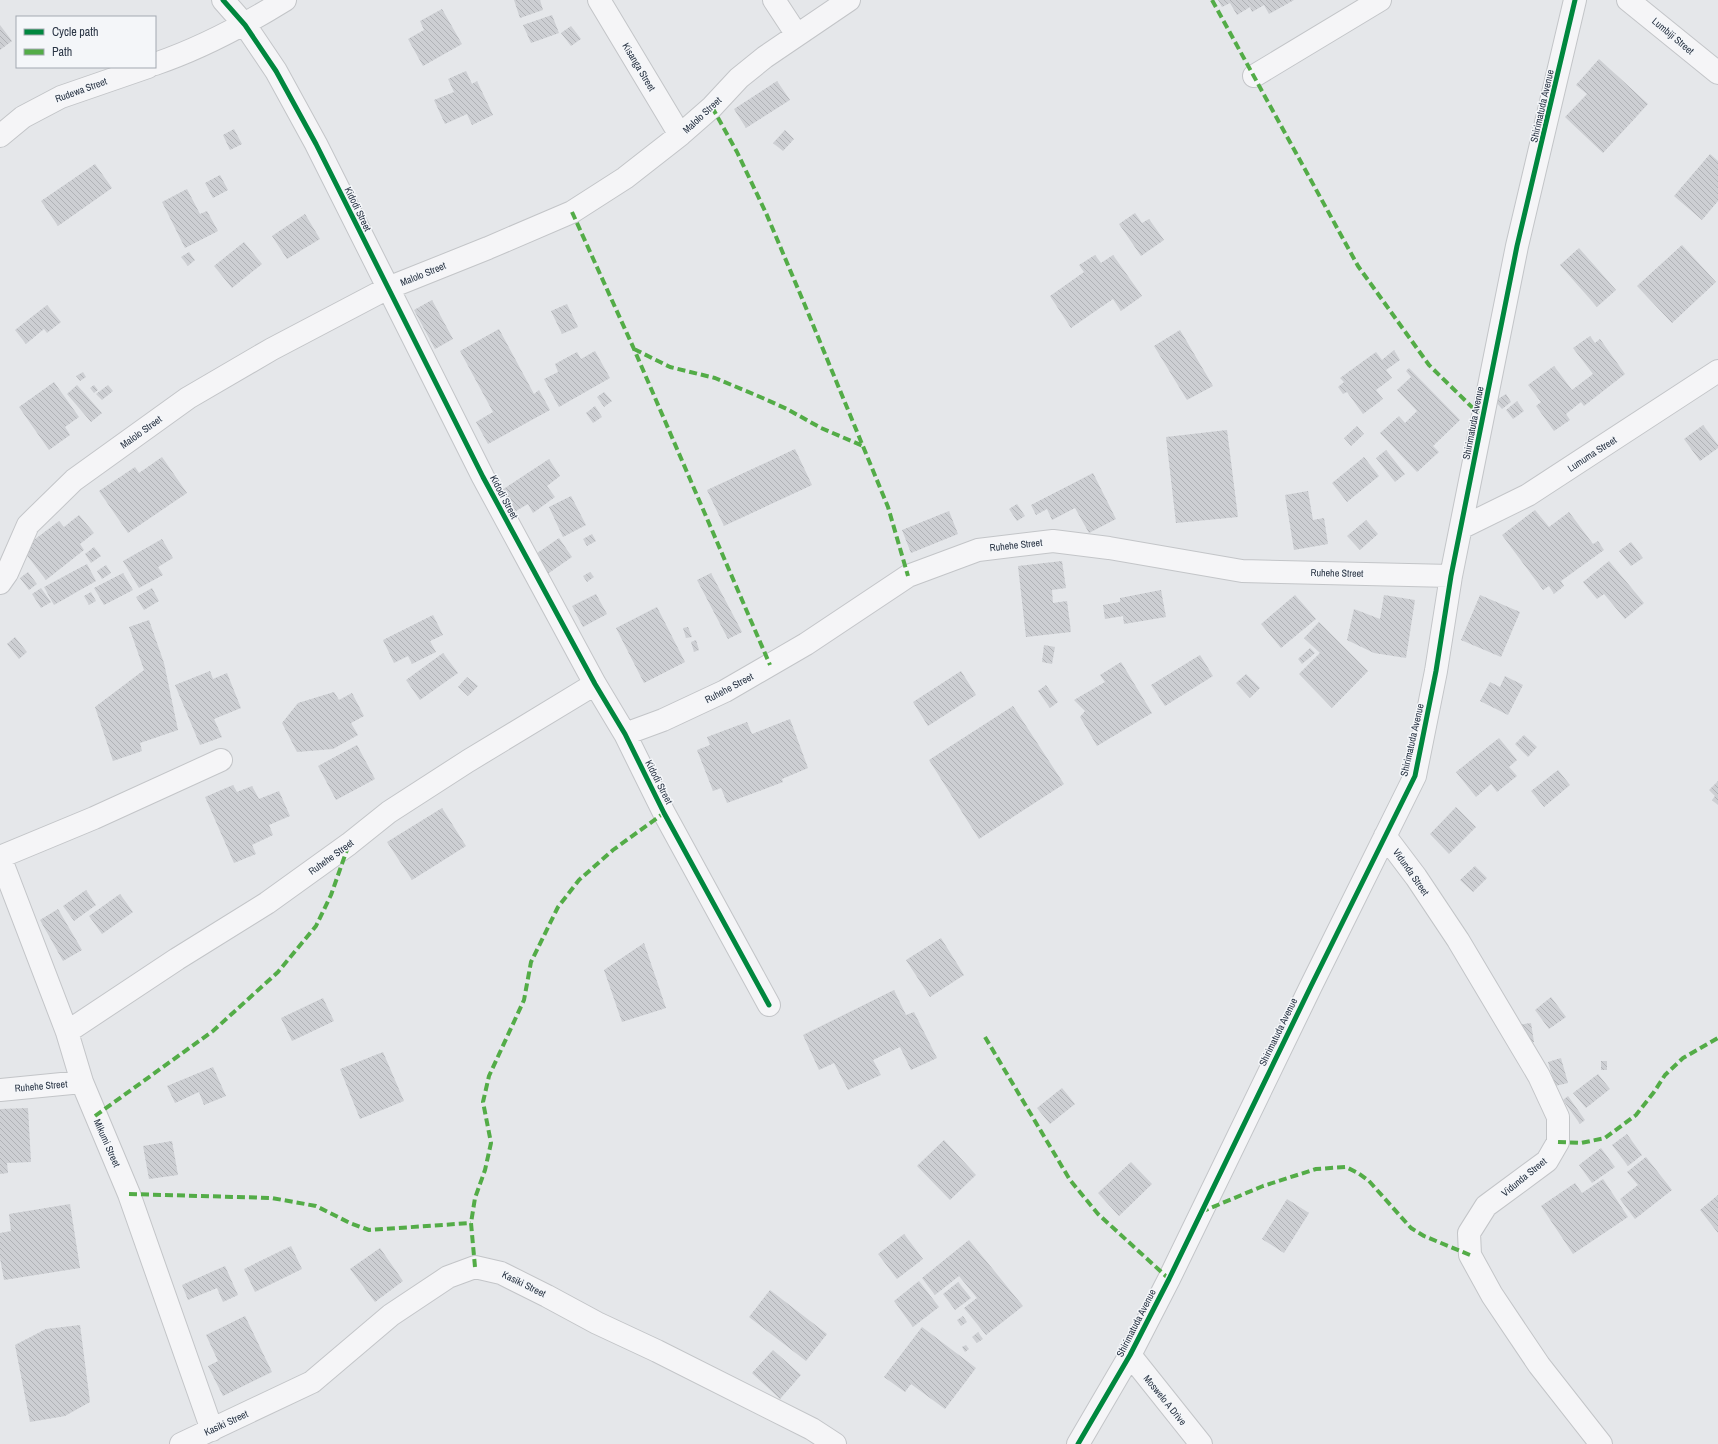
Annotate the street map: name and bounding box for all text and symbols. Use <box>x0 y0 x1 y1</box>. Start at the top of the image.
street label: Lumbiji Street <box>1649 15 1697 58</box>
legend <box>16 16 156 68</box>
text: Cycle path <box>52 24 99 40</box>
street label: Kisanga Street <box>619 40 659 94</box>
text: Path <box>52 44 72 60</box>
street label: Shirimatuda Avenue <box>1527 68 1557 144</box>
street label: Rudewa Street <box>53 74 109 105</box>
street label: Malolo Street <box>680 93 725 136</box>
street label: Kidodi Street <box>342 185 375 234</box>
street label: Malolo Street <box>398 259 448 289</box>
street label: Shirimatuda Avenue <box>1460 385 1487 461</box>
street label: Malolo Street <box>118 412 165 451</box>
street label: Lumuma Street <box>1565 433 1620 475</box>
street label: Kidodi Street <box>487 473 521 522</box>
street label: Ruhehe Street <box>989 536 1044 554</box>
street label: Ruhehe Street <box>1310 566 1364 580</box>
street label: Ruhehe Street <box>703 670 756 706</box>
street label: Shirimatuda Avenue <box>1397 702 1427 778</box>
street label: Kidodi Street <box>642 758 676 807</box>
street label: Ruhehe Street <box>306 836 357 878</box>
street label: Vidunda Street <box>1390 846 1432 899</box>
street label: Shirimatuda Avenue <box>1256 995 1300 1068</box>
street label: Ruhehe Street <box>14 1077 69 1095</box>
street label: Mikumi Street <box>91 1117 124 1170</box>
street label: Vidunda Street <box>1499 1154 1550 1199</box>
street label: Kasiki Street <box>500 1268 549 1300</box>
street label: Shirimatuda Avenue <box>1113 1287 1159 1359</box>
street label: Moswelo A Drive <box>1141 1372 1190 1428</box>
street label: Kasiki Street <box>202 1407 251 1439</box>

